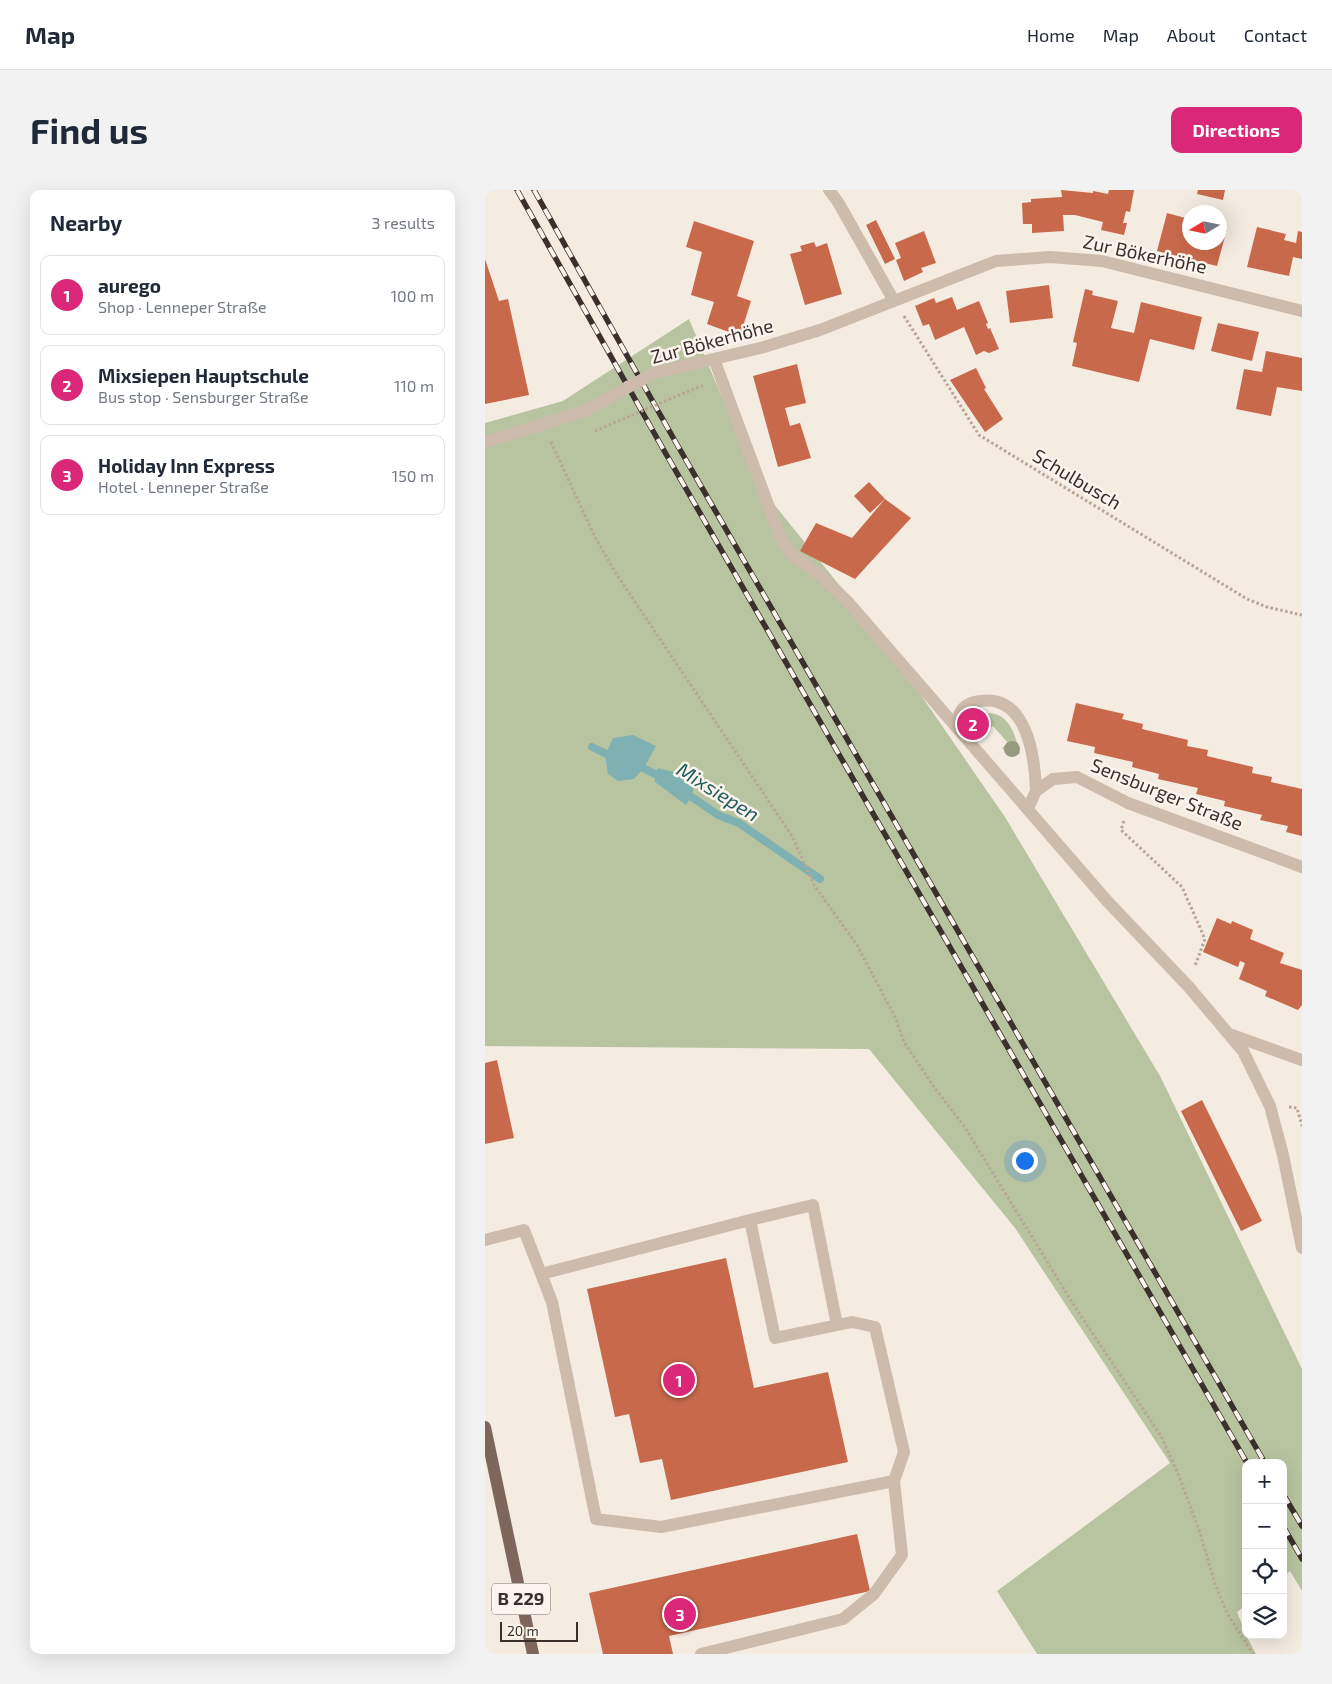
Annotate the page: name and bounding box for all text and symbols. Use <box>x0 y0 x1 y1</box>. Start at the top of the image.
text: Map <box>25 20 75 49</box>
text: Home <box>1027 24 1075 46</box>
text: Map <box>1103 24 1139 46</box>
text: About <box>1167 24 1216 46</box>
text: Contact <box>1244 24 1307 46</box>
button: Directions <box>1171 107 1302 153</box>
text: Find us <box>30 109 148 151</box>
north arrow <box>1182 205 1227 250</box>
text: Nearby <box>50 210 122 235</box>
text: 3 results <box>372 213 435 232</box>
street label: Zur Bökerhöhe <box>1081 229 1209 278</box>
text: aurego <box>98 274 161 297</box>
text: 1 <box>64 286 70 305</box>
text: 100 m <box>391 286 434 305</box>
text: Shop · Lenneper Straße <box>98 297 267 316</box>
street label: Zur Bökerhöhe <box>648 313 776 368</box>
text: Mixsiepen Hauptschule <box>98 364 309 387</box>
text: 2 <box>62 376 72 395</box>
text: 110 m <box>394 376 434 395</box>
text: Bus stop · Sensburger Straße <box>98 387 309 406</box>
street label: Schulbusch <box>1029 443 1126 514</box>
text: Holiday Inn Express <box>98 454 275 477</box>
text: 3 <box>62 466 72 485</box>
text: 150 m <box>392 466 434 485</box>
text: Hotel · Lenneper Straße <box>98 477 269 496</box>
pin: 2 <box>957 705 989 743</box>
street label: Sensburger Straße <box>1088 753 1247 835</box>
water label: Mixsiepen <box>673 756 764 826</box>
your location <box>1012 1148 1038 1174</box>
pin: 1 <box>663 1361 695 1399</box>
map controls <box>1242 1459 1287 1639</box>
button: + <box>1242 1459 1287 1504</box>
button: − <box>1242 1504 1287 1549</box>
button: locate <box>1242 1549 1287 1594</box>
road number: B 229 <box>492 1584 550 1615</box>
button: layers <box>1242 1594 1287 1639</box>
pin: 3 <box>664 1595 696 1633</box>
scale bar <box>500 1619 577 1642</box>
text: 20 m <box>507 1622 539 1639</box>

